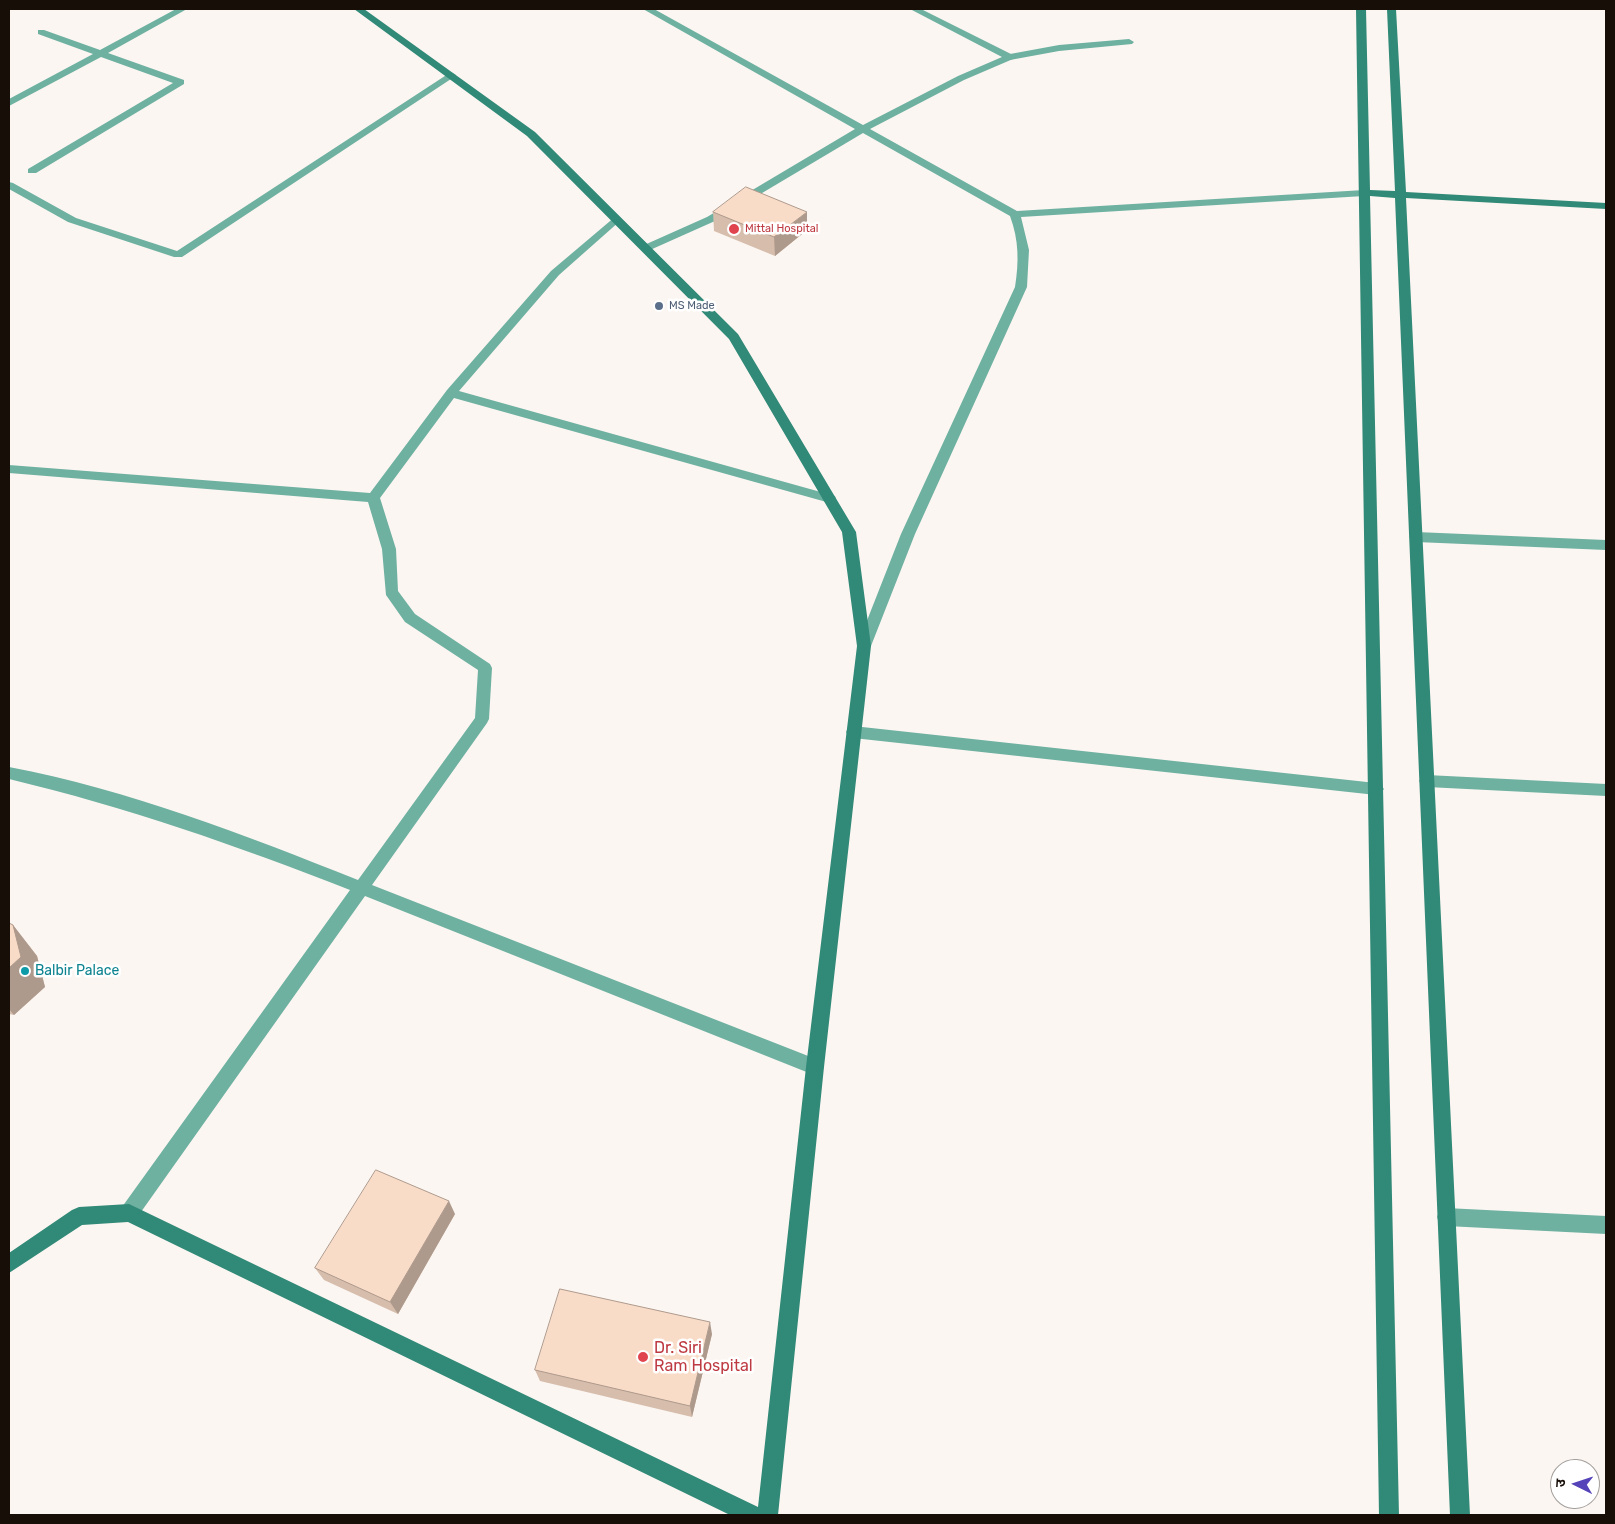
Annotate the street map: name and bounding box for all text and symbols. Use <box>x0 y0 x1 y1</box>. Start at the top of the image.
marker: Mittal Hospital <box>727 222 741 236</box>
place label: Mittal Hospital <box>745 222 818 236</box>
place label: MS Made <box>669 299 715 313</box>
marker: MS Made <box>653 300 665 312</box>
place label: Balbir Palace <box>35 963 119 979</box>
marker: Balbir Palace <box>19 965 31 977</box>
place label: Dr. Siri Ram Hospital <box>654 1338 753 1376</box>
marker: Dr. Siri Ram Hospital <box>636 1350 650 1364</box>
north arrow <box>1550 1459 1600 1509</box>
text: उ <box>1552 1478 1569 1488</box>

